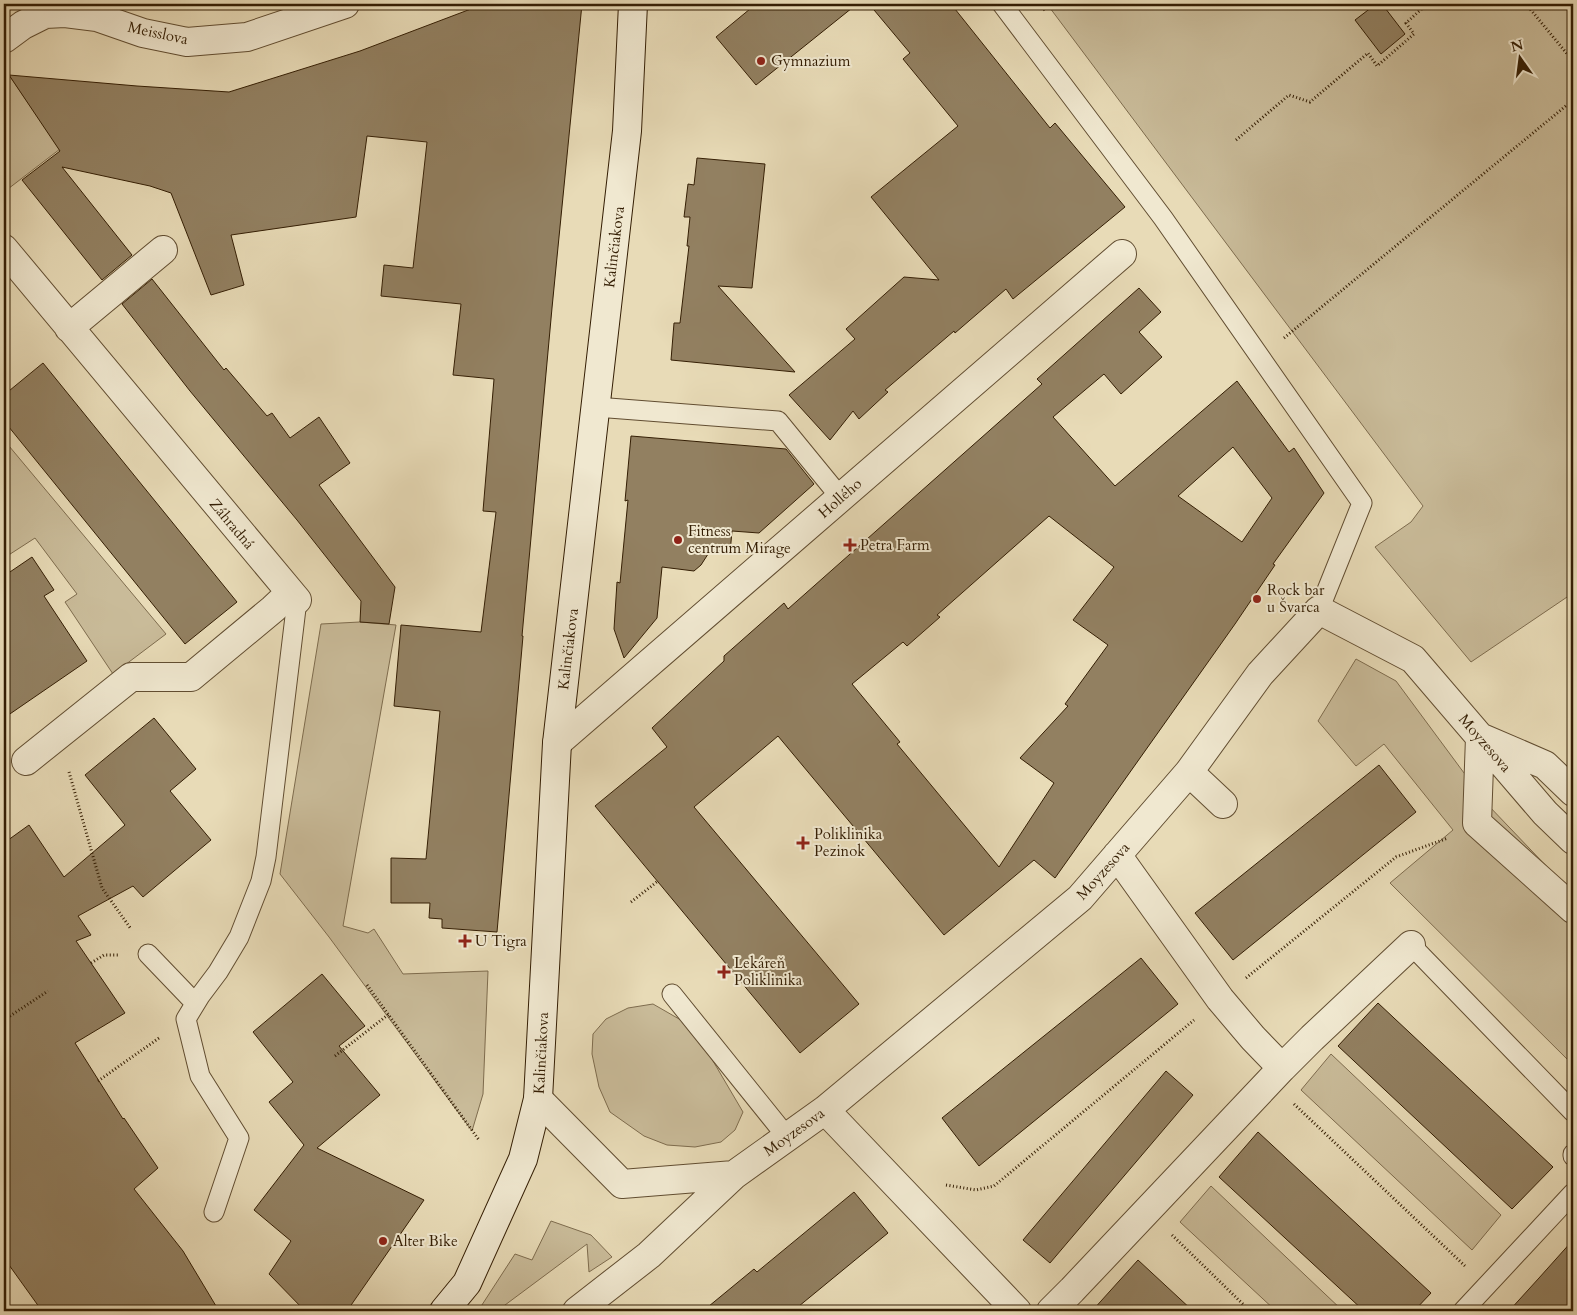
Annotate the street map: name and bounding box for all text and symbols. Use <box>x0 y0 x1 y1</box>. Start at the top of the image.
street label: Meisslova <box>126 17 191 49</box>
north arrow <box>1494 32 1544 82</box>
text: N <box>1509 35 1525 57</box>
place label: Gymnazium <box>771 51 851 71</box>
marker: Gymnazium <box>755 55 767 67</box>
street label: Kalinčiakova <box>599 205 629 289</box>
street label: Hollého <box>814 474 866 522</box>
street label: Záhradná <box>205 494 259 554</box>
place label: Fitness centrum Mirage <box>688 521 791 558</box>
marker: Fitness centrum Mirage <box>672 534 684 546</box>
place label: Petra Farm <box>860 535 930 555</box>
marker: Petra Farm <box>844 539 856 551</box>
place label: Rock bar u Švarca <box>1267 580 1325 617</box>
marker: Rock bar u Švarca <box>1251 593 1263 605</box>
street label: Kalinčiakova <box>553 607 583 691</box>
street label: Moyzesova <box>1454 710 1516 777</box>
place label: Poliklinika Pezinok <box>814 824 883 861</box>
marker: Poliklinika Pezinok <box>796 836 810 850</box>
street label: Moyzesova <box>1072 838 1134 904</box>
place label: U Tigra <box>475 931 527 951</box>
marker: U Tigra <box>459 935 471 947</box>
place label: Lekáreň Poliklinika <box>734 953 803 990</box>
marker: Lekáreň Poliklinika <box>718 966 730 978</box>
street label: Kalinčiakova <box>529 1011 553 1094</box>
street label: Moyzesova <box>759 1103 829 1161</box>
place label: Alter Bike <box>393 1231 458 1251</box>
marker: Alter Bike <box>377 1235 389 1247</box>

